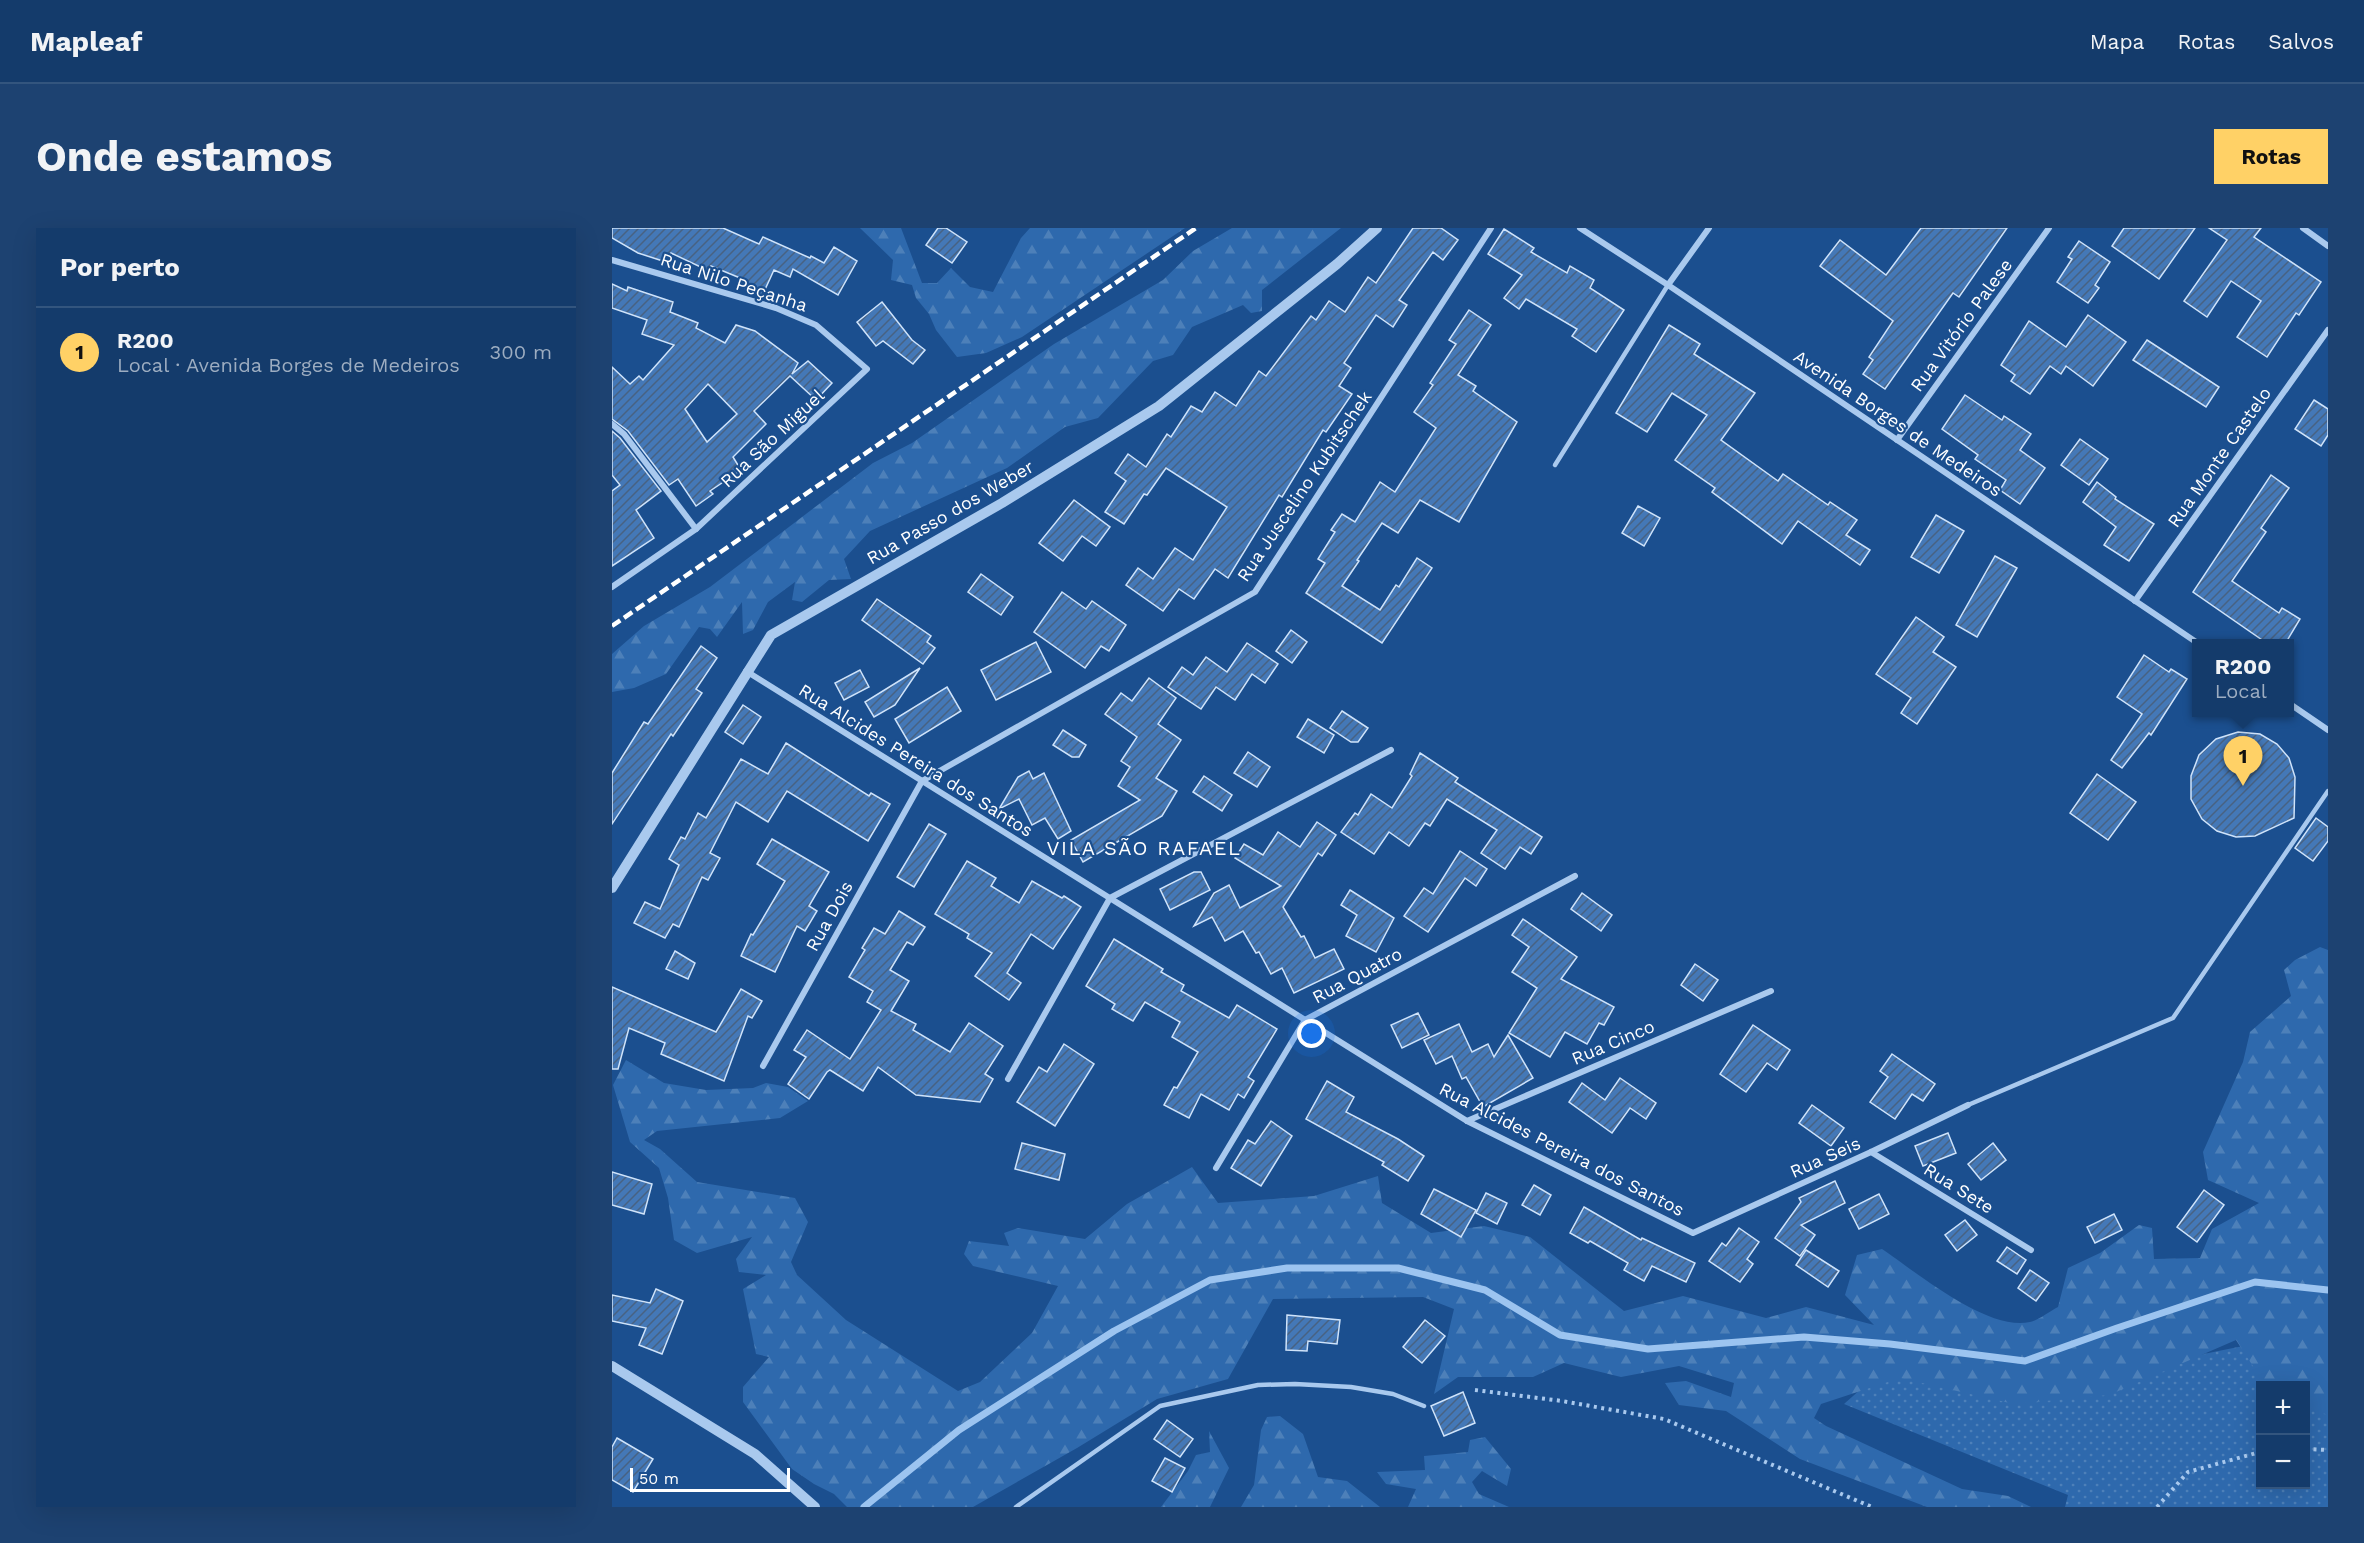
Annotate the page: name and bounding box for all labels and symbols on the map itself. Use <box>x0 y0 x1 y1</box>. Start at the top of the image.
street label: Rua Nilo Peçanha <box>658 248 810 316</box>
street label: Rua Vitório Palese <box>1906 255 2016 395</box>
street label: Avenida Borges de Medeiros <box>1790 345 2006 501</box>
street label: Rua Monte Castelo <box>2163 383 2275 531</box>
street label: Rua São Miguel <box>716 384 829 491</box>
street label: Rua Juscelino Kubitschek <box>1232 387 1376 585</box>
street label: Rua Passo dos Weber <box>863 456 1037 568</box>
street label: Rua Alcides Pereira dos Santos <box>795 679 1037 841</box>
pin: 1 <box>2224 736 2262 786</box>
district label: VILA SÃO RAFAEL <box>1047 836 1241 860</box>
street label: Rua Dois <box>801 877 857 955</box>
street label: Rua Quatro <box>1309 943 1405 1007</box>
street label: Rua Cinco <box>1568 1015 1658 1069</box>
your location <box>1297 1019 1326 1048</box>
street label: Rua Alcides Pereira dos Santos <box>1436 1078 1688 1220</box>
street label: Rua Seis <box>1786 1132 1864 1182</box>
street label: Rua Sete <box>1920 1158 1998 1218</box>
scale bar <box>630 1465 790 1492</box>

